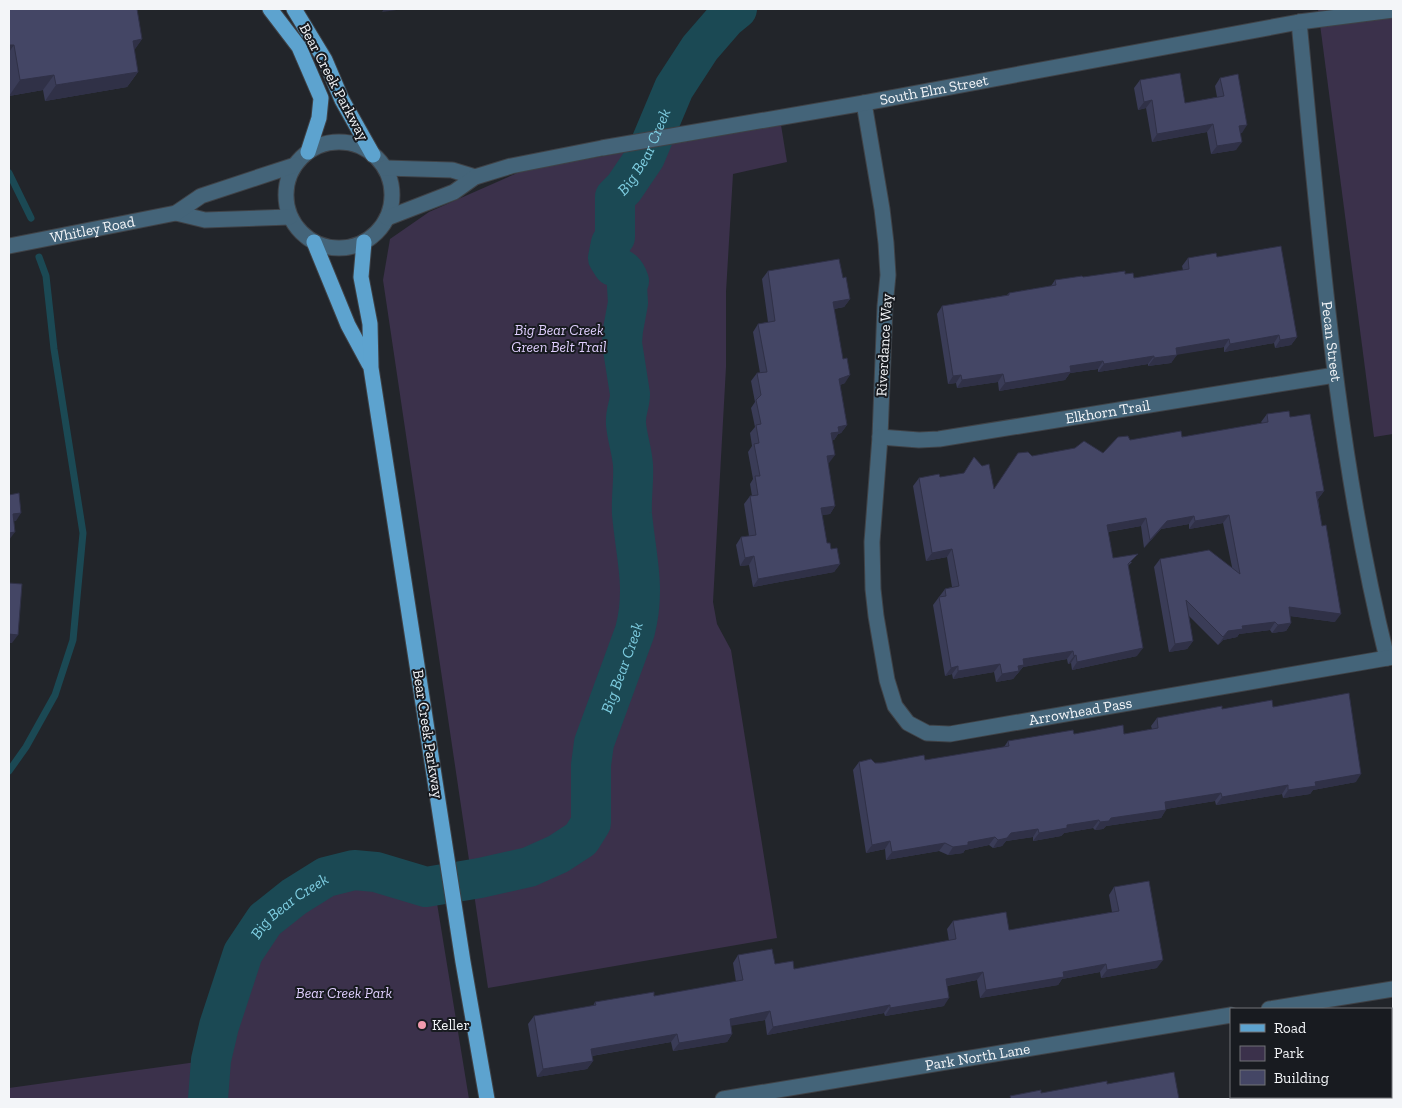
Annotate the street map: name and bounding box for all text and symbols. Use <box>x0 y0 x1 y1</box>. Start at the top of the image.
street label: Bear Creek Parkway <box>296 20 373 144</box>
street label: South Elm Street <box>878 71 990 109</box>
water label: Big Bear Creek <box>614 106 674 199</box>
street label: Whitley Road <box>48 212 137 247</box>
street label: Riverdance Way <box>872 293 896 397</box>
street label: Pecan Street <box>1318 300 1345 383</box>
park label: Big Bear Creek Green Belt Trail <box>511 321 607 356</box>
street label: Elkhorn Trail <box>1064 396 1151 427</box>
water label: Big Bear Creek <box>597 621 647 716</box>
street label: Bear Creek Parkway <box>409 668 447 800</box>
street label: Arrowhead Pass <box>1027 694 1134 729</box>
water label: Big Bear Creek <box>246 869 332 942</box>
park label: Bear Creek Park <box>296 984 392 1002</box>
legend <box>1230 1008 1392 1098</box>
place label: Keller <box>432 1016 470 1034</box>
marker: Keller <box>416 1019 428 1031</box>
text: Road <box>1274 1019 1307 1037</box>
street label: Park North Lane <box>924 1039 1031 1074</box>
text: Park <box>1274 1044 1304 1062</box>
text: Building <box>1274 1069 1329 1087</box>

